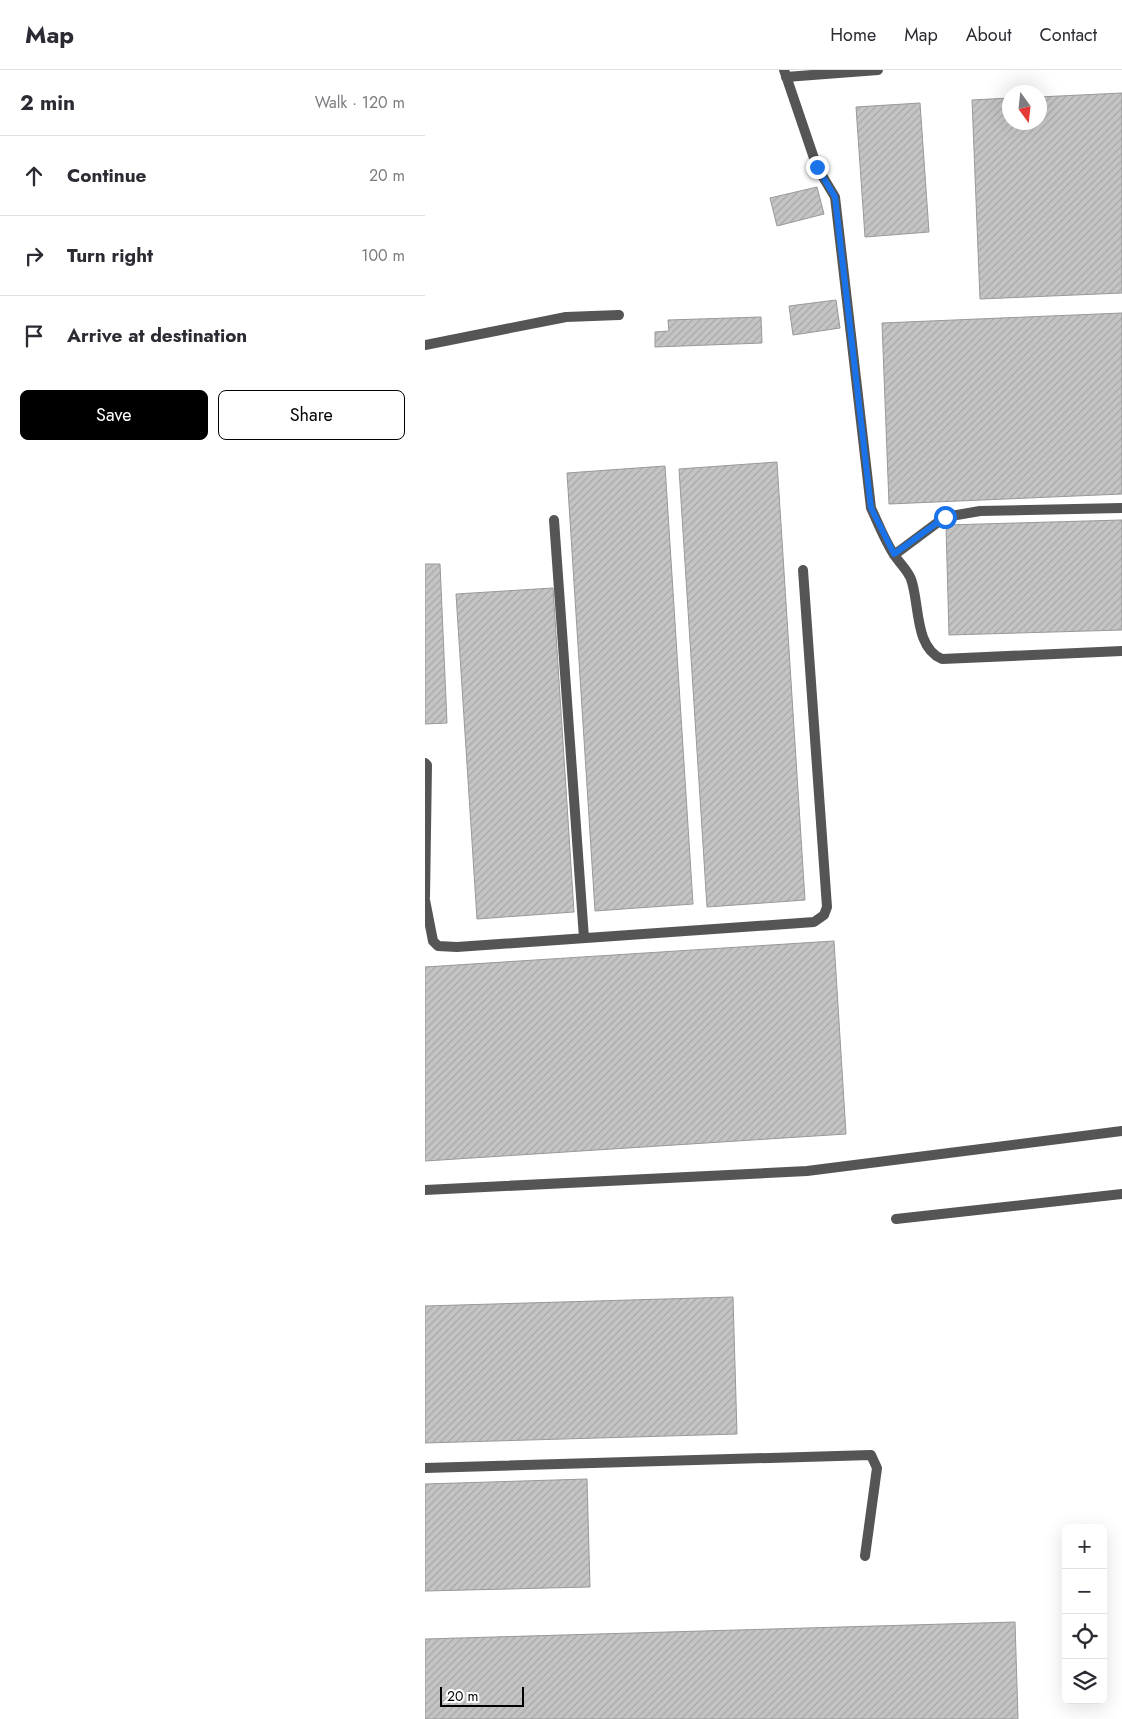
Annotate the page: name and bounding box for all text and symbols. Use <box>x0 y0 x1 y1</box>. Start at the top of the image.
text: Map <box>25 17 74 52</box>
text: Home <box>830 22 876 48</box>
text: Map <box>904 22 938 48</box>
text: About <box>966 22 1011 48</box>
text: Contact <box>1039 22 1097 48</box>
north arrow <box>1002 85 1047 130</box>
text: 2 min <box>20 88 75 118</box>
text: Walk · 120 m <box>315 91 405 114</box>
route end <box>806 156 829 179</box>
icon: ahead <box>20 162 48 190</box>
text: Continue <box>67 162 146 189</box>
text: 20 m <box>369 164 405 187</box>
icon: right <box>20 242 48 270</box>
text: Turn right <box>67 242 153 269</box>
text: 100 m <box>361 244 405 267</box>
icon: arrive <box>20 322 48 350</box>
text: Arrive at destination <box>67 322 247 349</box>
button: Save <box>20 390 208 440</box>
button: Share <box>218 390 405 440</box>
route start <box>934 506 957 529</box>
map controls <box>1062 1524 1107 1704</box>
button: + <box>1062 1524 1107 1569</box>
button: − <box>1062 1569 1107 1614</box>
button: locate <box>1062 1614 1107 1659</box>
button: layers <box>1062 1659 1107 1704</box>
scale bar <box>440 1684 524 1707</box>
text: 20 m <box>447 1686 479 1706</box>

